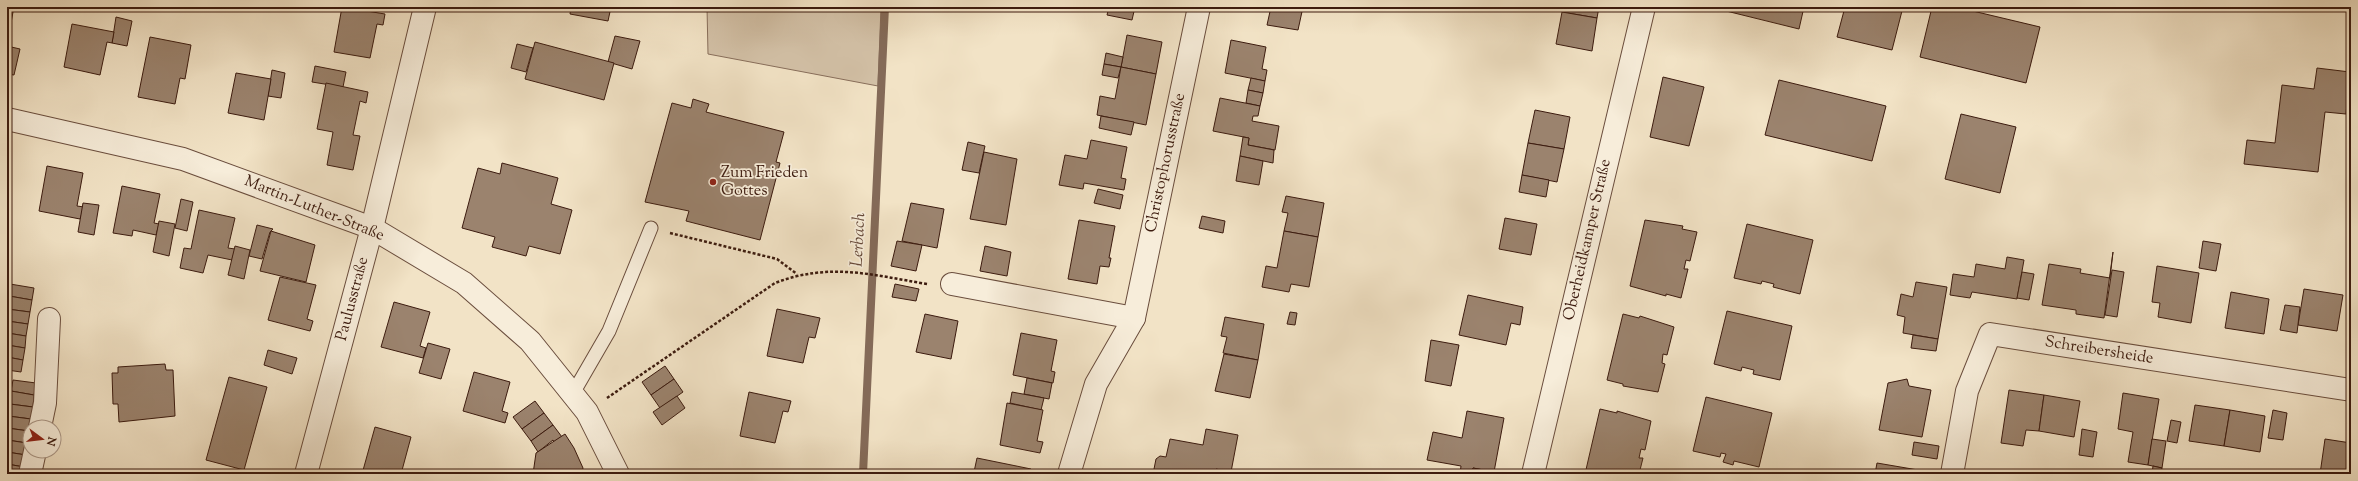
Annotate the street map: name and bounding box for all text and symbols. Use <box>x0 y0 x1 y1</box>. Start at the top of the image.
street label: Christophorusstraße <box>1140 91 1192 235</box>
street label: Oberheidkamper Straße <box>1558 157 1618 323</box>
place label: Zum Frieden Gottes <box>721 162 809 203</box>
street label: Martin-Luther-Straße <box>240 170 388 248</box>
marker: Zum Frieden Gottes <box>708 177 718 187</box>
water label: Lerbach <box>846 212 872 268</box>
street label: Paulusstraße <box>331 254 375 344</box>
street label: Schreibersheide <box>2043 331 2155 371</box>
north arrow <box>22 419 62 459</box>
text: N <box>42 434 60 448</box>

